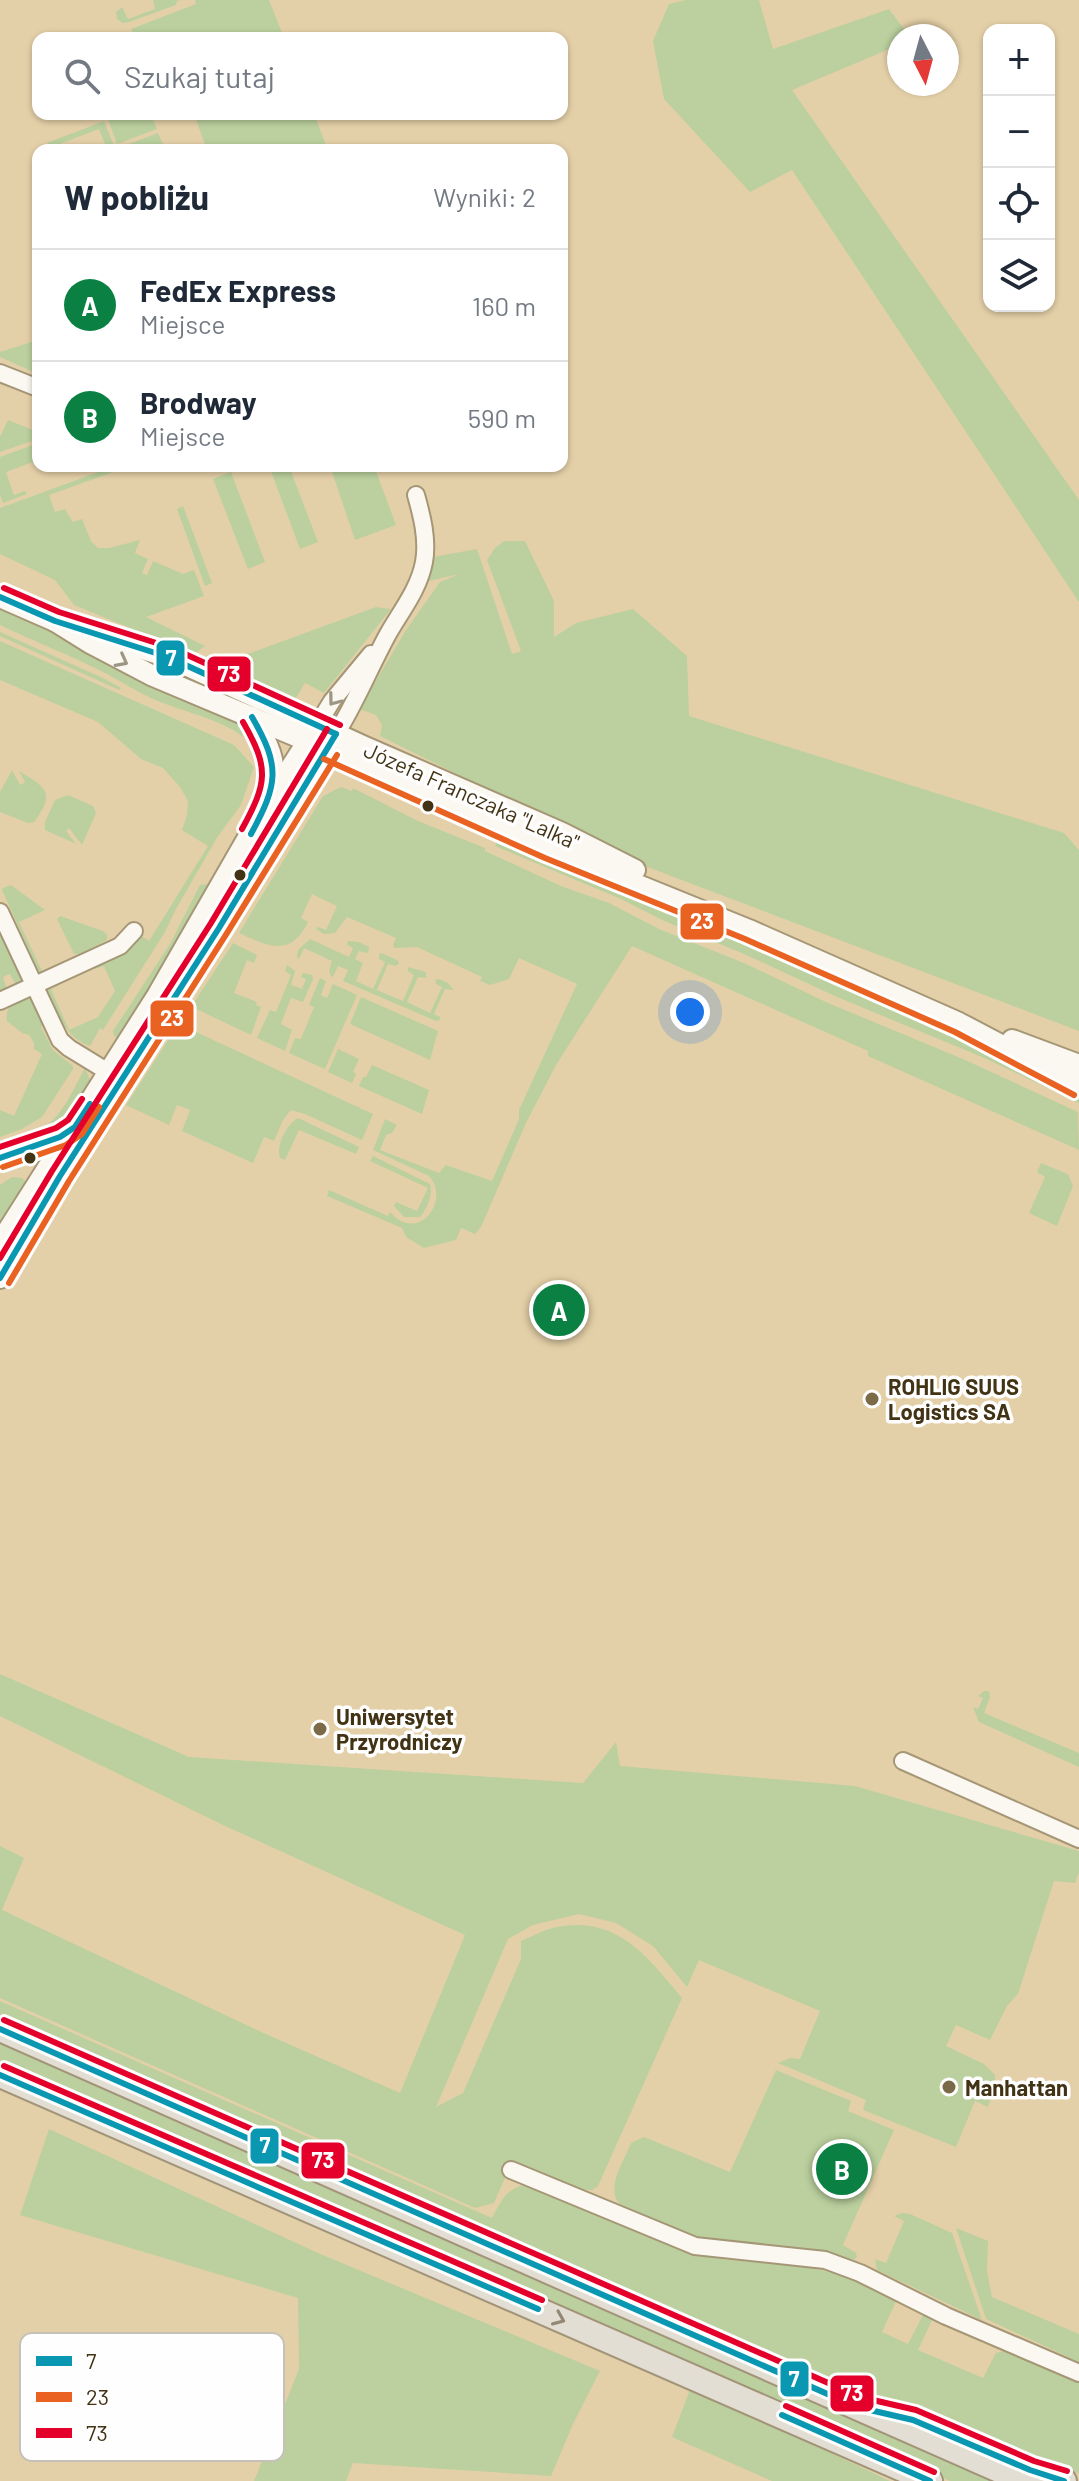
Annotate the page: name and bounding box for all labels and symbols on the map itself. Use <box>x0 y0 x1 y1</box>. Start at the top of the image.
north arrow <box>887 24 959 96</box>
line badge: 7 <box>155 639 186 677</box>
text: 7 <box>166 644 177 670</box>
one-way arrow <box>114 651 128 666</box>
line badge: 73 <box>206 655 252 693</box>
text: 73 <box>218 660 240 686</box>
one-way arrow <box>329 692 344 706</box>
street label: Józefa Franczaka "Lalka" <box>360 736 584 854</box>
unlabelled marker <box>420 798 436 814</box>
unlabelled marker <box>232 867 248 883</box>
line badge: 23 <box>679 902 725 941</box>
text: 23 <box>690 907 714 933</box>
your location <box>670 992 710 1032</box>
line badge: 23 <box>149 999 195 1038</box>
text: 23 <box>160 1004 184 1030</box>
unlabelled marker <box>22 1150 38 1166</box>
pin: A <box>533 1280 585 1340</box>
place label: ROHLIG SUUS Logistics SA <box>888 1373 1019 1424</box>
marker: ROHLIG SUUS Logistics SA <box>863 1390 881 1408</box>
place label: Uniwersytet Przyrodniczy <box>336 1703 463 1754</box>
marker: Uniwersytet Przyrodniczy <box>311 1720 329 1738</box>
place label: Manhattan <box>965 2074 1068 2100</box>
marker: Manhattan <box>940 2078 958 2096</box>
line badge: 7 <box>249 2127 280 2165</box>
text: 7 <box>260 2131 271 2157</box>
pin: B <box>816 2139 868 2199</box>
line badge: 73 <box>300 2141 346 2180</box>
text: 73 <box>312 2146 334 2172</box>
one-way arrow <box>551 2309 565 2325</box>
legend <box>20 2333 284 2461</box>
text: 7 <box>86 2347 96 2373</box>
line badge: 7 <box>779 2360 810 2398</box>
text: 7 <box>789 2365 800 2391</box>
line badge: 73 <box>829 2374 875 2413</box>
text: 73 <box>841 2379 863 2405</box>
text: 23 <box>86 2383 109 2409</box>
text: 73 <box>86 2419 108 2445</box>

